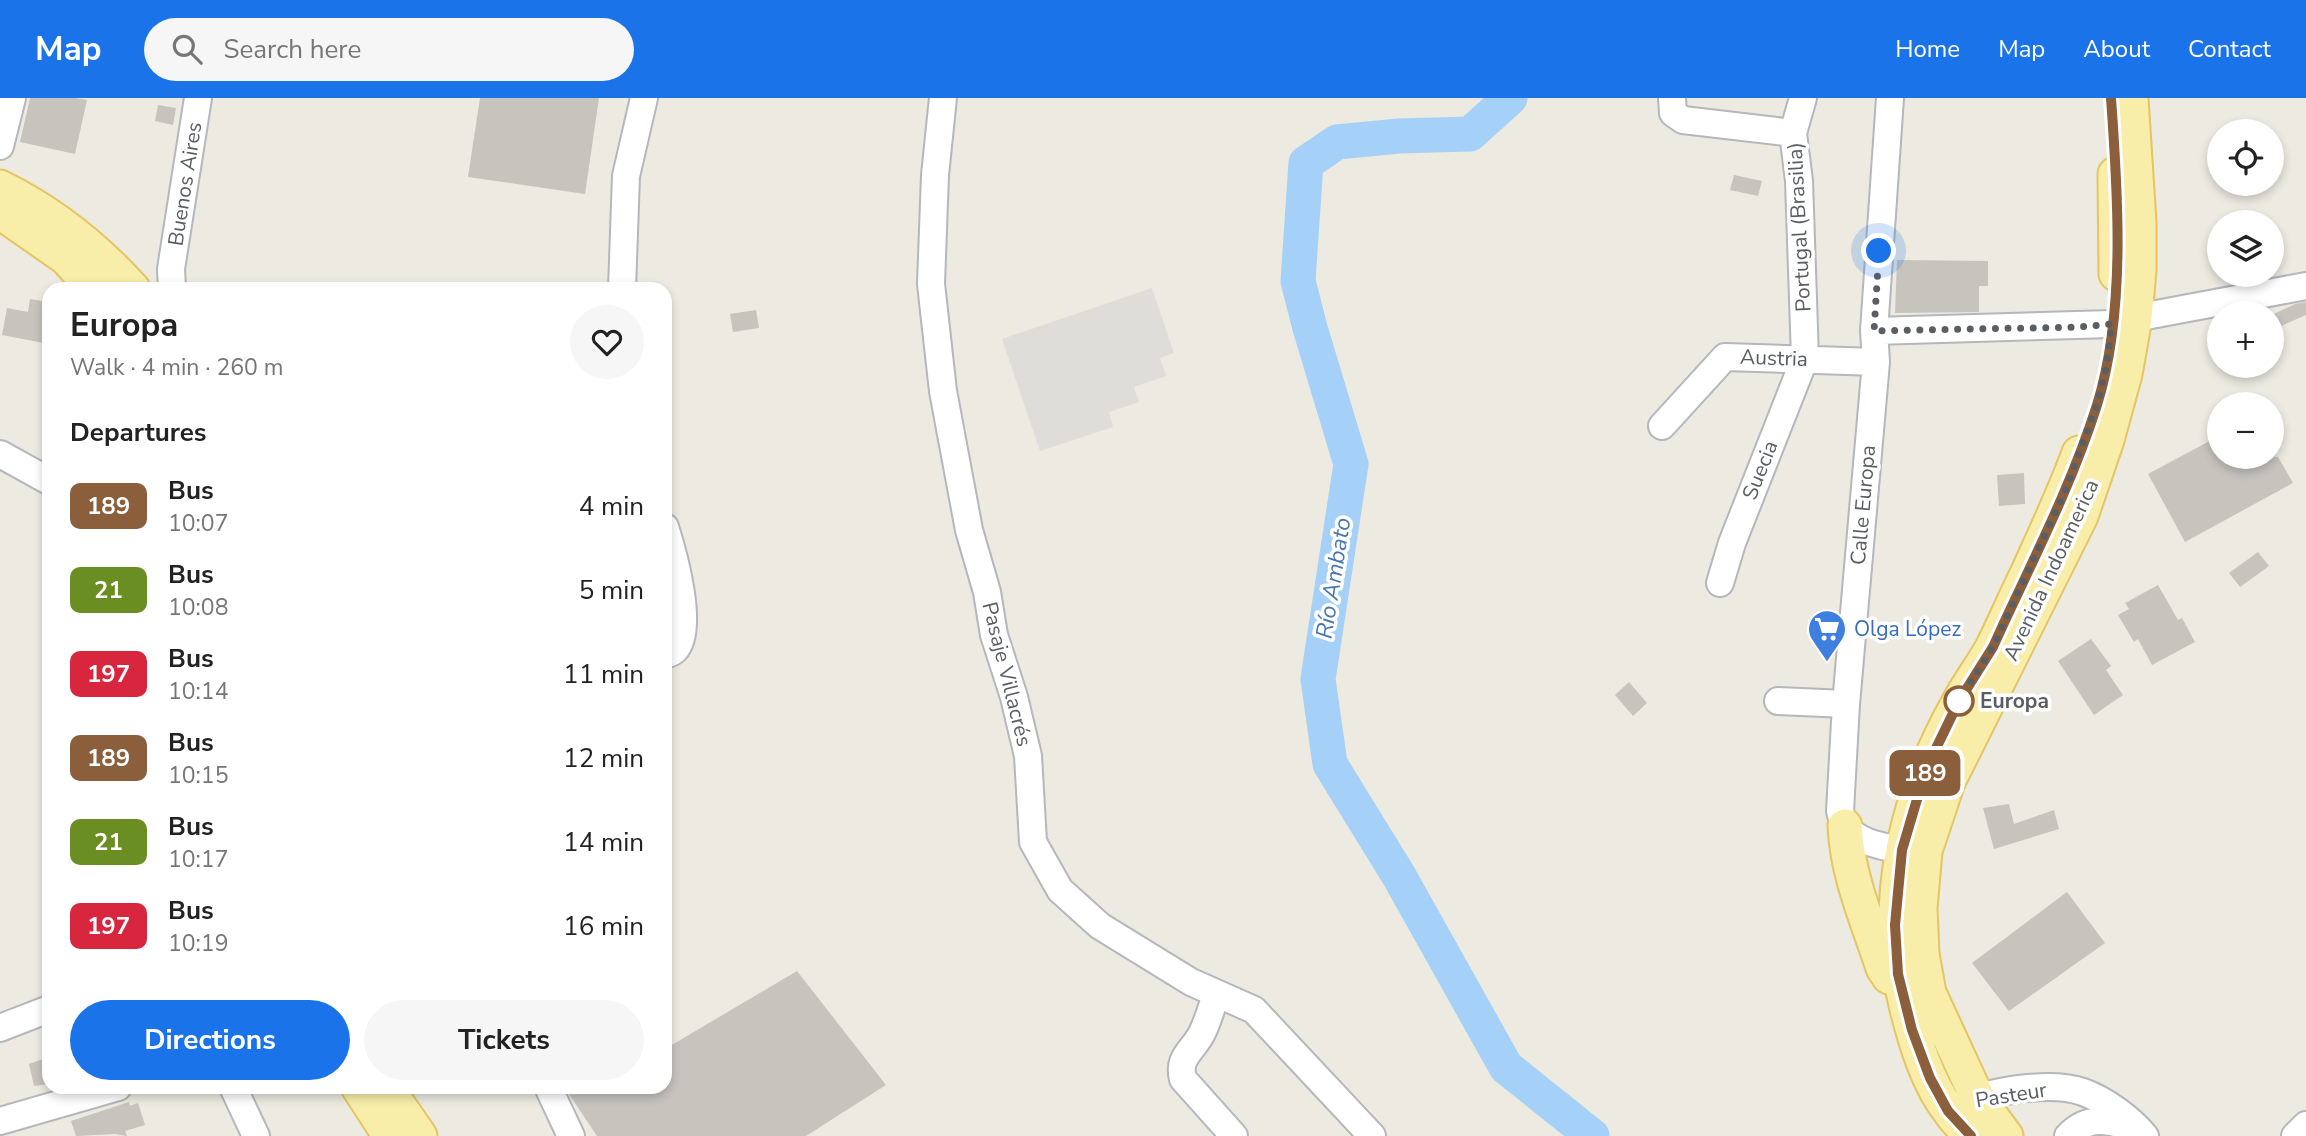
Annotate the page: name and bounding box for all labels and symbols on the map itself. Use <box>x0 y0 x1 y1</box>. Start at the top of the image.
street label: Buenos Aires <box>161 120 209 248</box>
street label: Portugal (Brasilia) <box>1781 141 1817 313</box>
your location <box>1861 233 1896 268</box>
street label: Austria <box>1740 343 1808 373</box>
street label: Suecia <box>1735 436 1785 504</box>
street label: Calle Europa <box>1844 444 1882 566</box>
street label: Avenida Indoamerica <box>1997 475 2105 665</box>
water label: Río Ambato <box>1309 515 1358 641</box>
street label: Pasaje Villacrés <box>976 599 1038 749</box>
supermarket icon: Olga López <box>1806 608 1848 663</box>
place label: Olga López <box>1854 615 1961 643</box>
marker: Europa <box>1944 686 1974 716</box>
place label: Europa <box>1980 687 2049 715</box>
line badge: 189 <box>1885 750 1965 796</box>
street label: Pasteur <box>1973 1075 2049 1114</box>

